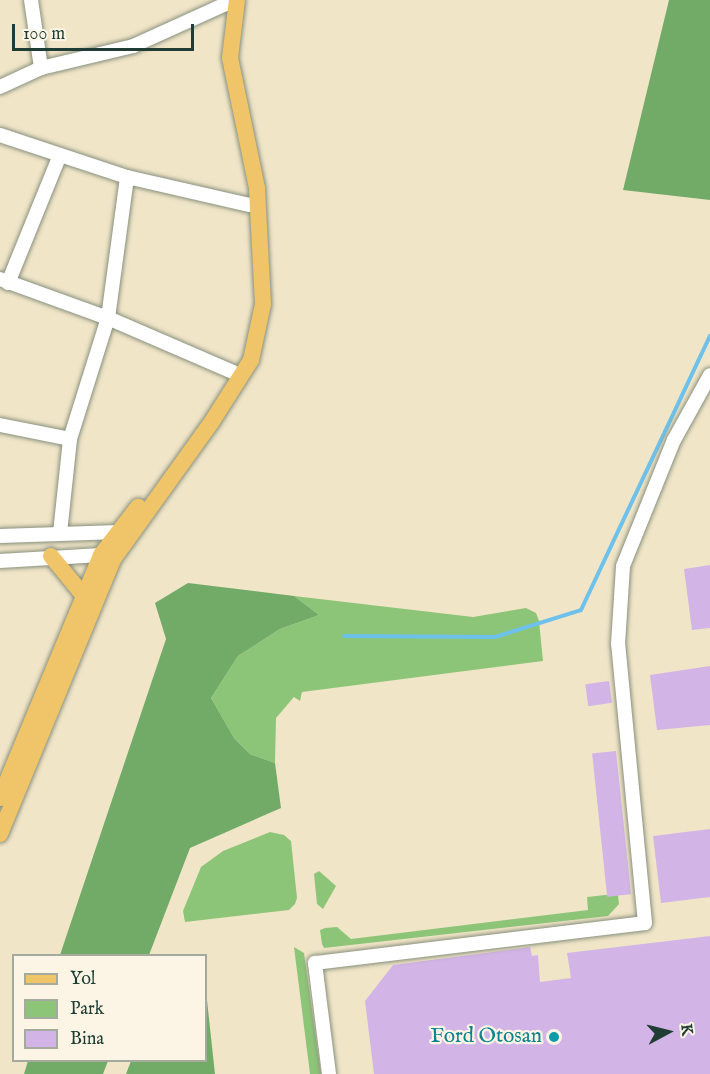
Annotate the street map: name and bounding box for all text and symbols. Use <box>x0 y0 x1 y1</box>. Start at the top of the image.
scale bar <box>15 12 196 50</box>
text: 100 m <box>23 23 65 46</box>
legend <box>12 954 207 1062</box>
text: Yol <box>70 968 96 991</box>
text: Park <box>70 998 104 1021</box>
north arrow <box>638 1002 698 1062</box>
text: K <box>675 1023 696 1037</box>
place label: Ford Otosan <box>431 1024 542 1050</box>
text: Bina <box>70 1028 104 1051</box>
marker: Ford Otosan <box>547 1030 561 1044</box>

